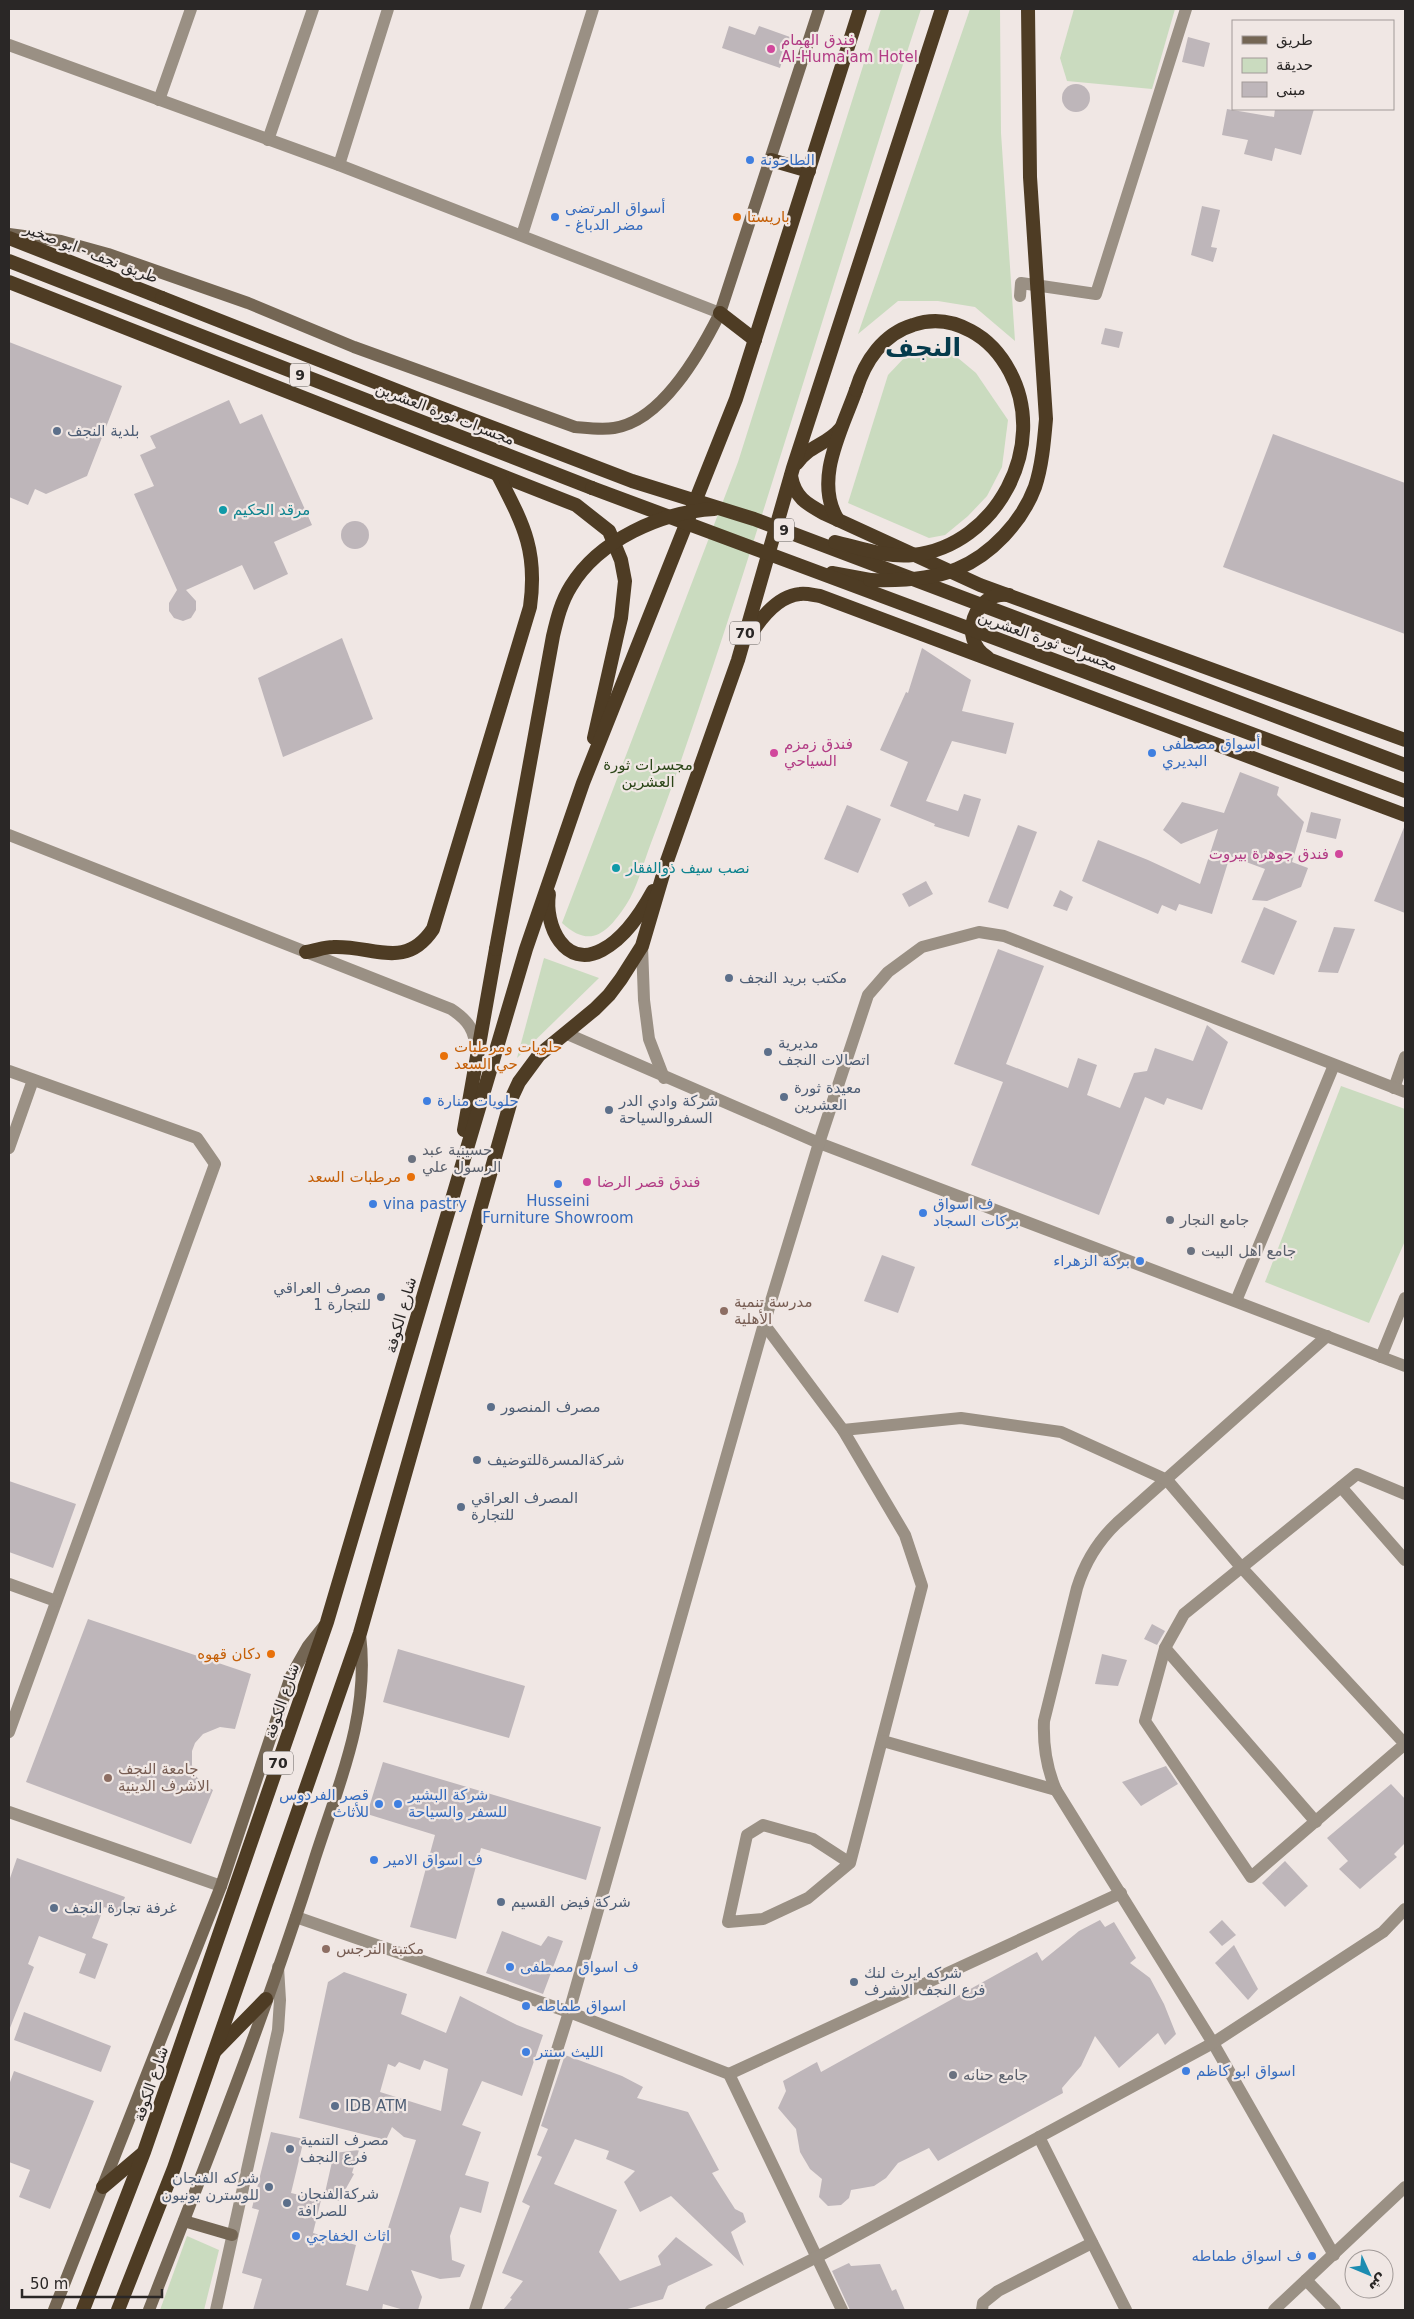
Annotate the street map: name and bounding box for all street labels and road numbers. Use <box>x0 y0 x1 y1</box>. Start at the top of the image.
street label: طريق نجف - ابو صخير <box>21 219 161 287</box>
road number: 9 <box>290 364 310 386</box>
street label: مجسرات ثورة العشرين <box>373 379 517 449</box>
road number: 9 <box>774 518 794 542</box>
street label: مجسرات ثورة العشرين <box>976 607 1120 675</box>
road number: 70 <box>730 622 760 644</box>
street label: شارع الكوفة <box>382 1275 420 1355</box>
street label: شارع الكوفة <box>261 1661 303 1741</box>
road number: 70 <box>263 1752 293 1775</box>
street label: شارع الكوفة <box>130 2044 172 2124</box>

